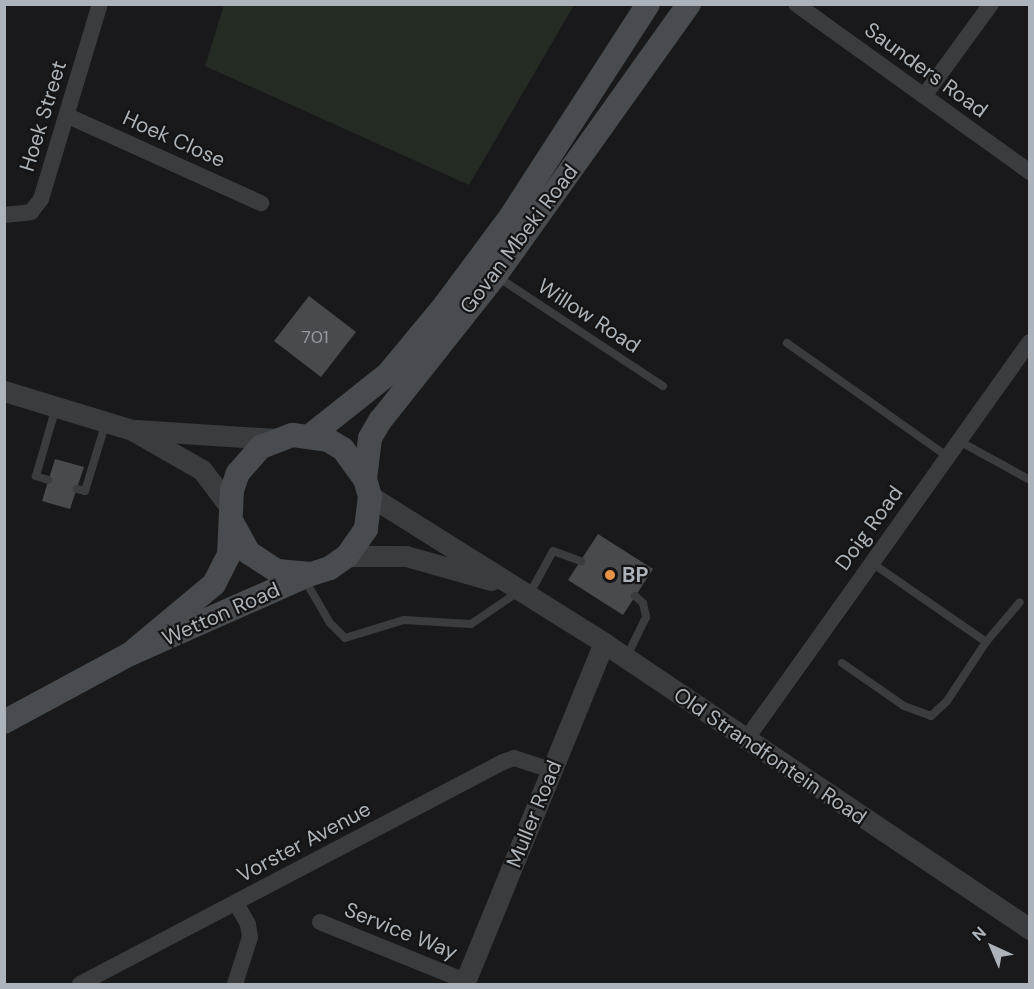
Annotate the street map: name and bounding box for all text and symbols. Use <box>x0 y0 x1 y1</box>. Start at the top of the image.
street label: Saunders Road <box>860 17 992 123</box>
street label: Hoek Street <box>14 58 72 174</box>
street label: Hoek Close <box>119 105 229 173</box>
street label: Govan Mbeki Road <box>455 159 583 319</box>
street label: Willow Road <box>533 273 645 359</box>
house number: 701 <box>301 326 329 348</box>
street label: Doig Road <box>830 481 908 575</box>
place label: BP <box>622 562 648 588</box>
marker: BP <box>603 568 617 582</box>
street label: Wetton Road <box>158 577 284 651</box>
street label: Old Strandfontein Road <box>669 682 871 830</box>
street label: Muller Road <box>501 757 567 871</box>
street label: Vorster Avenue <box>233 796 375 888</box>
street label: Service Way <box>341 897 461 965</box>
north arrow <box>962 917 1022 977</box>
text: N <box>968 922 991 945</box>

